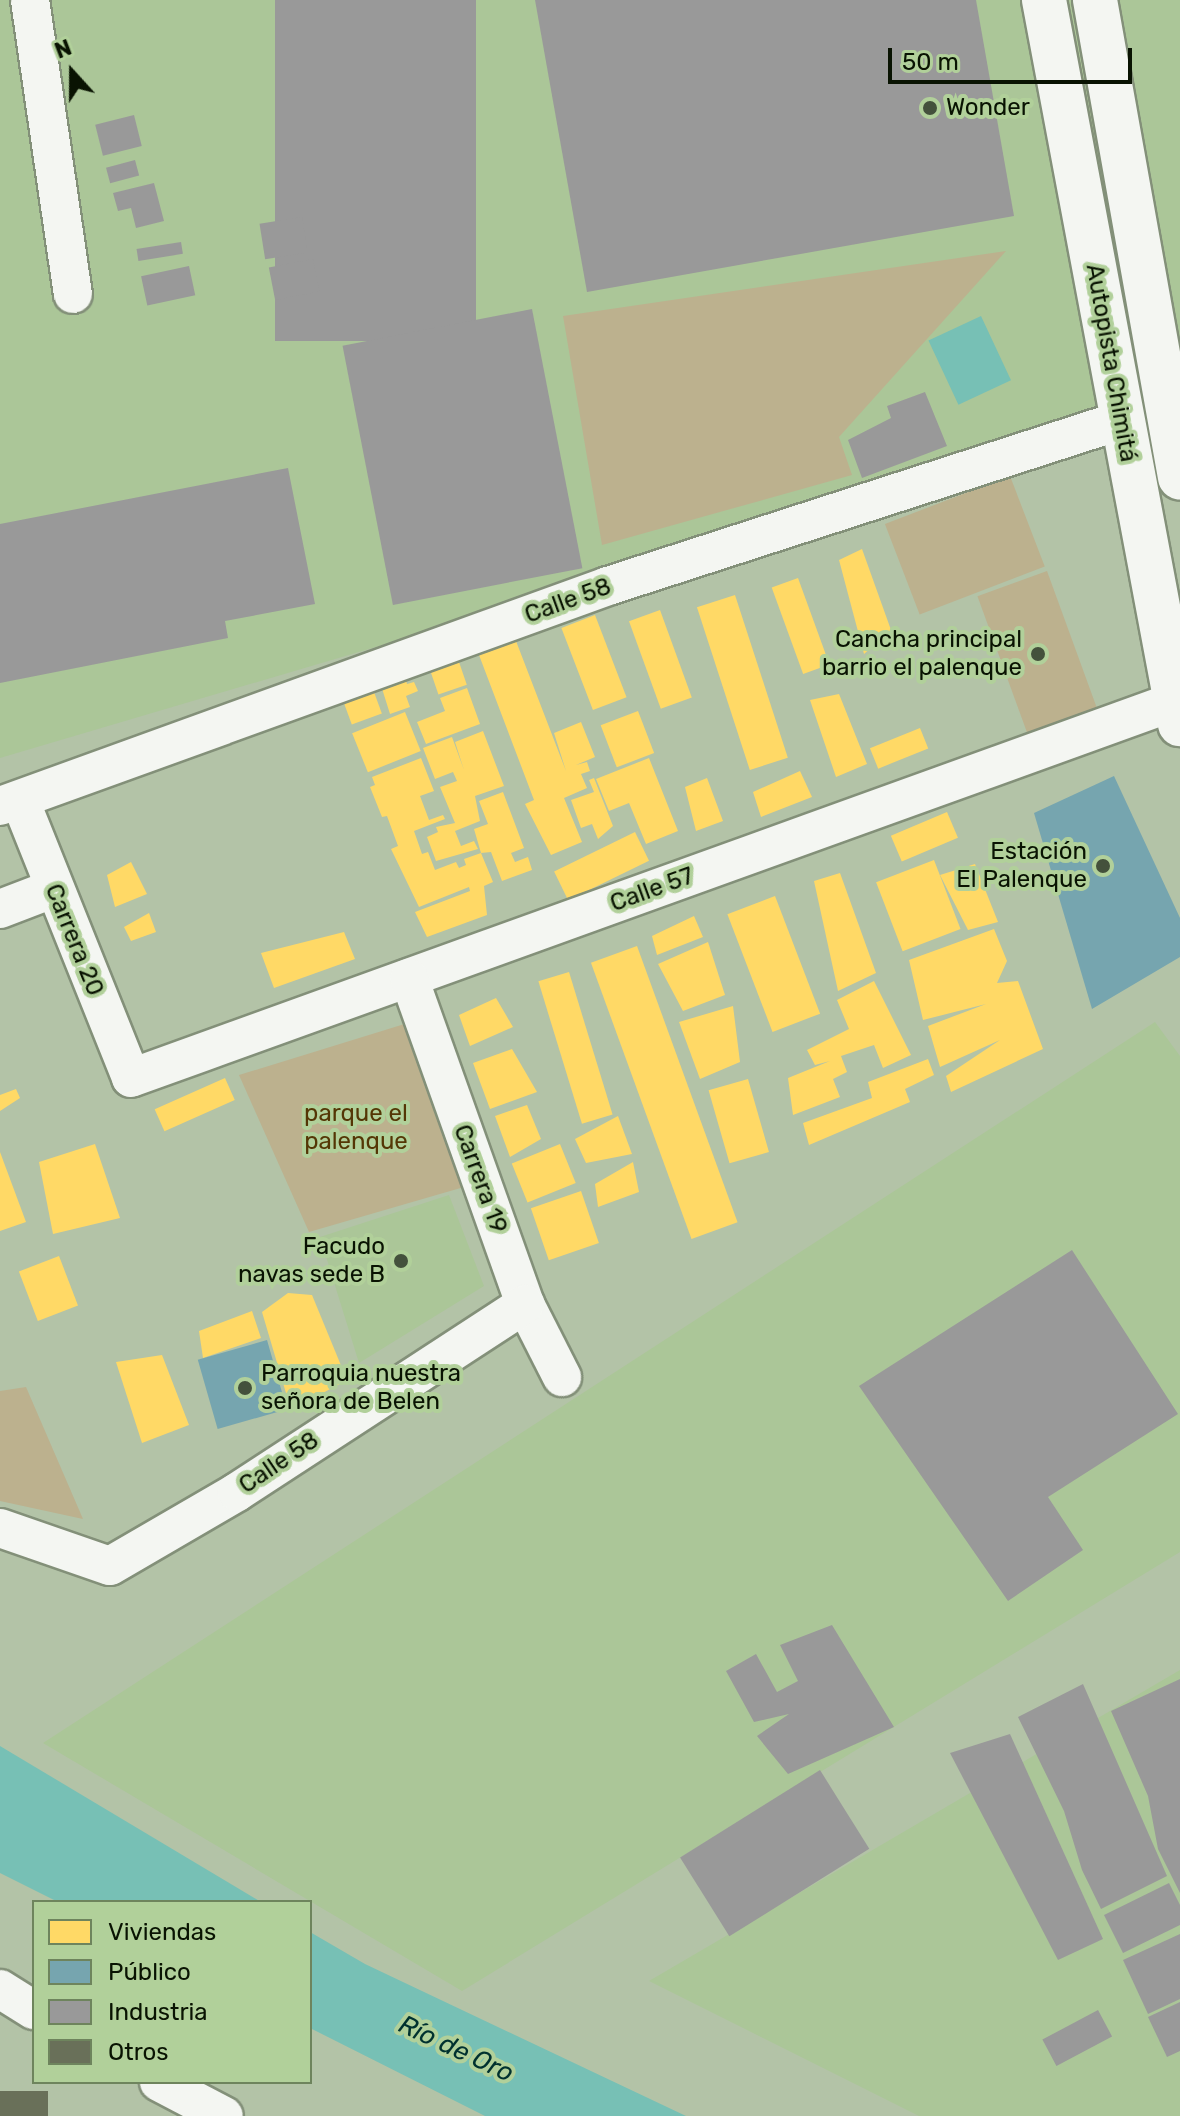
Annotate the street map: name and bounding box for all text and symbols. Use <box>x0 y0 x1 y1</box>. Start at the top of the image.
north arrow <box>32 32 112 112</box>
scale bar <box>892 32 1136 82</box>
text: N <box>51 34 75 65</box>
text: 50 m <box>902 48 959 76</box>
place label: Wonder <box>946 94 1030 122</box>
marker: Wonder <box>921 99 939 117</box>
street label: Autopista Chimitá <box>1079 262 1143 464</box>
street label: Calle 58 <box>521 572 615 630</box>
place label: Cancha principal barrio el palenque <box>822 626 1022 682</box>
marker: Cancha principal barrio el palenque <box>1029 645 1047 663</box>
place label: Estación El Palenque <box>956 838 1087 894</box>
marker: Estación El Palenque <box>1094 857 1112 875</box>
street label: Calle 57 <box>606 862 698 918</box>
street label: Carrera 20 <box>39 880 109 1000</box>
park label: parque el palenque <box>304 1100 408 1156</box>
street label: Carrera 19 <box>447 1121 513 1237</box>
place label: Facudo navas sede B <box>238 1233 385 1289</box>
marker: Facudo navas sede B <box>392 1252 410 1270</box>
place label: Parroquia nuestra señora de Belen <box>261 1360 461 1416</box>
marker: Parroquia nuestra señora de Belen <box>236 1379 254 1397</box>
street label: Calle 58 <box>234 1426 324 1500</box>
legend <box>32 1900 312 2084</box>
text: Viviendas <box>108 1918 216 1946</box>
text: Público <box>108 1958 191 1986</box>
text: Industria <box>108 1998 208 2026</box>
water label: Río de Oro <box>393 2009 519 2089</box>
text: Otros <box>108 2038 169 2066</box>

